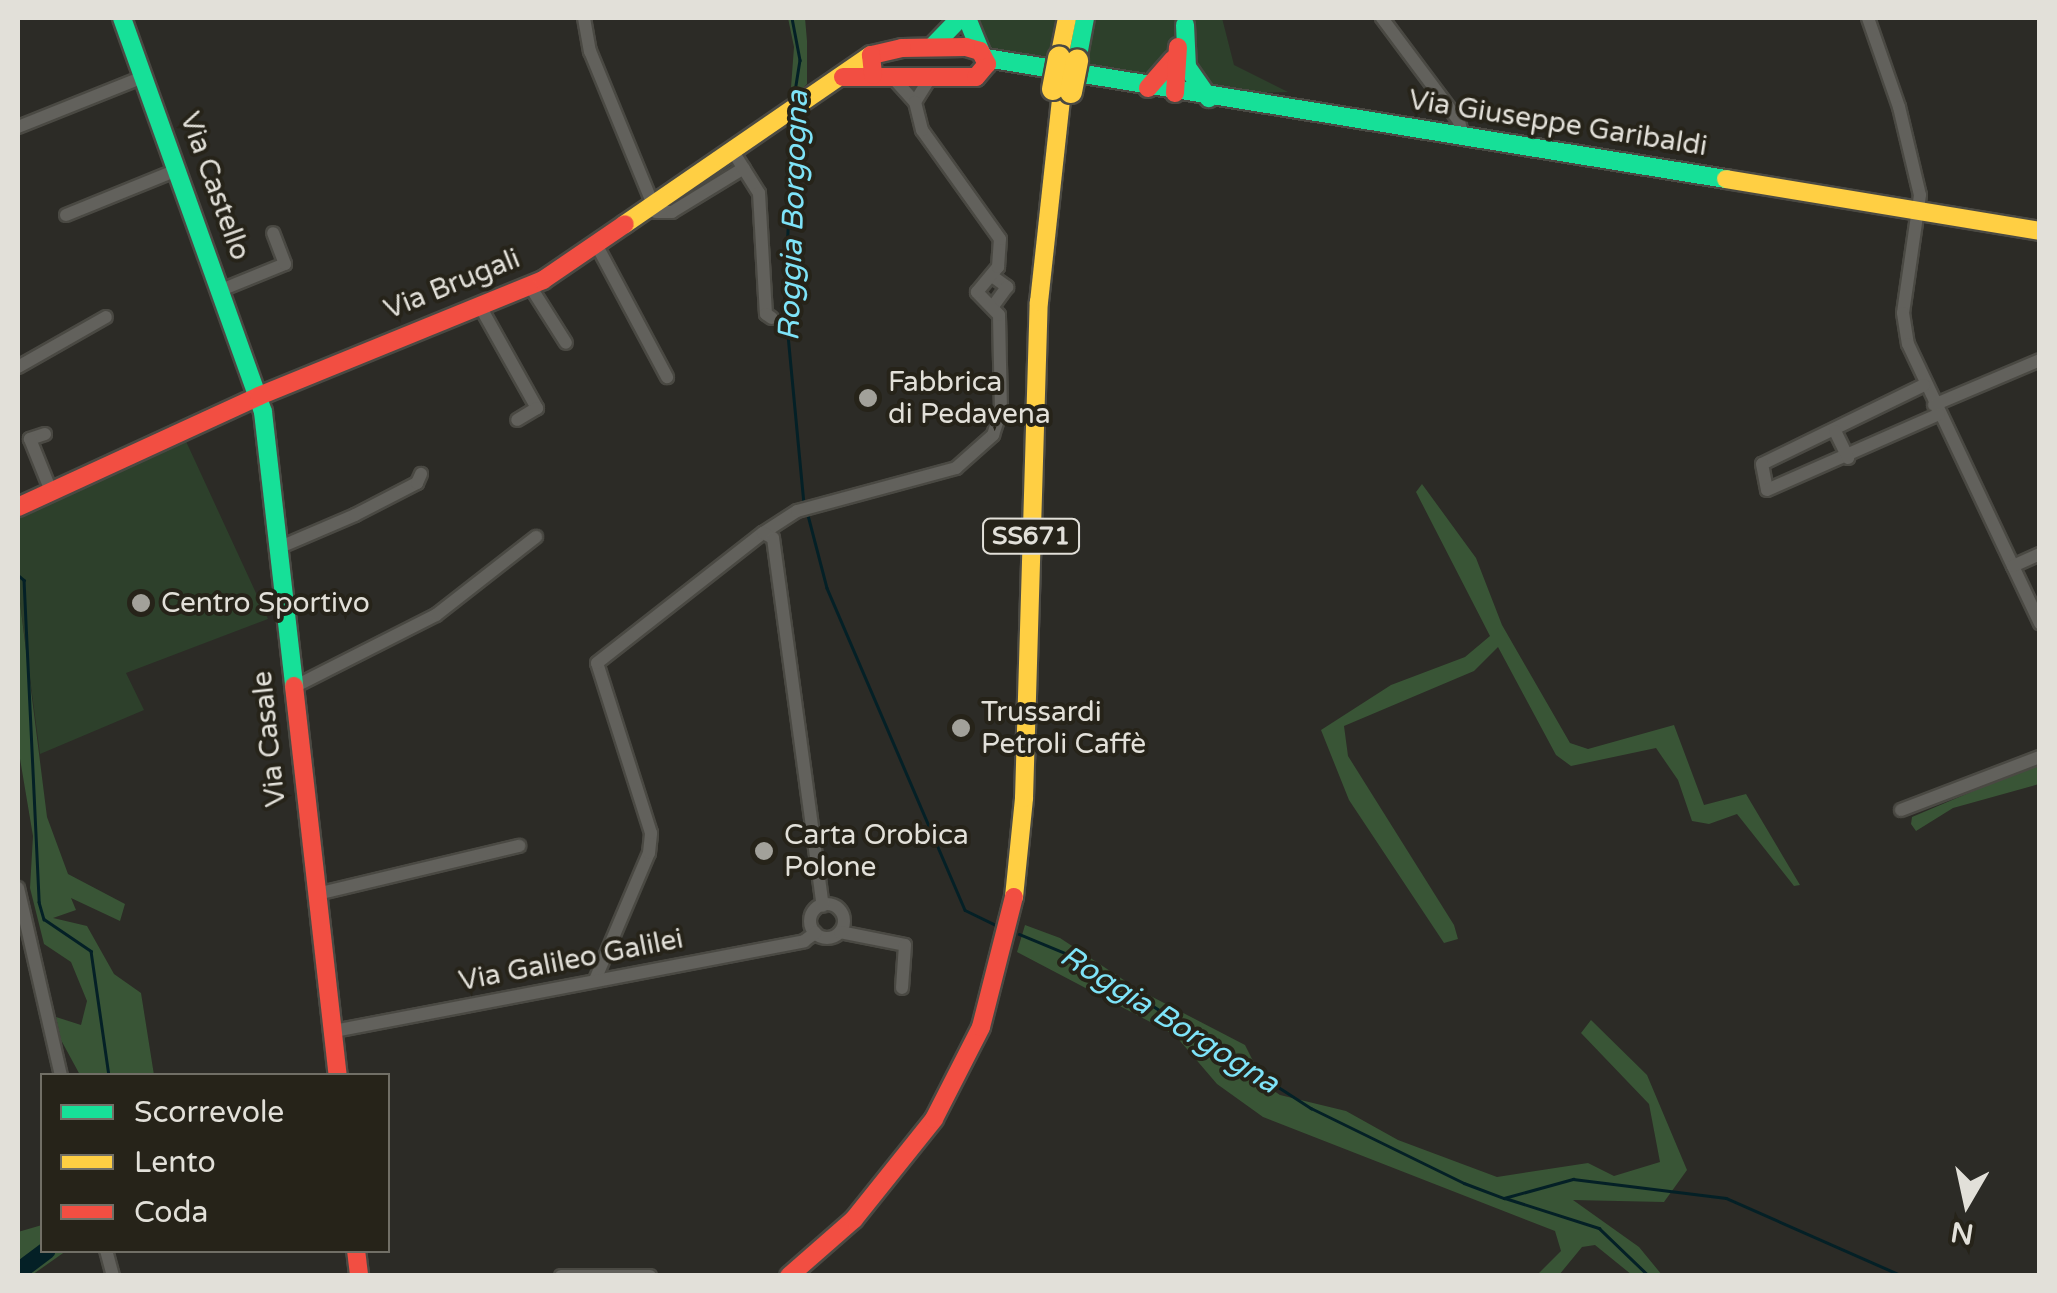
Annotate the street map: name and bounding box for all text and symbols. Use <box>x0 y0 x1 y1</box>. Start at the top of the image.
street label: Via Giuseppe Garibaldi <box>1406 83 1710 163</box>
water label: Roggia Borgogna <box>772 90 816 342</box>
street label: Via Castello <box>173 107 257 265</box>
street label: Via Brugali <box>379 242 525 326</box>
place label: Fabbrica di Pedavena <box>888 365 1051 431</box>
marker: Fabbrica di Pedavena <box>857 387 879 409</box>
road number: SS671 <box>981 516 1081 556</box>
place label: Centro Sportivo <box>161 586 370 620</box>
marker: Centro Sportivo <box>130 592 152 614</box>
street label: Via Casale <box>245 669 293 809</box>
place label: Trussardi Petroli Caffè <box>981 695 1146 761</box>
marker: Trussardi Petroli Caffè <box>950 717 972 739</box>
place label: Carta Orobica Polone <box>784 818 969 884</box>
marker: Carta Orobica Polone <box>753 840 775 862</box>
street label: Via Galileo Galilei <box>456 922 686 998</box>
water label: Roggia Borgogna <box>1053 938 1285 1102</box>
legend <box>40 1073 390 1253</box>
text: Scorrevole <box>134 1094 284 1131</box>
text: Lento <box>134 1144 216 1181</box>
north arrow <box>1917 1153 2017 1253</box>
text: Coda <box>134 1194 208 1231</box>
text: N <box>1949 1214 1976 1251</box>

